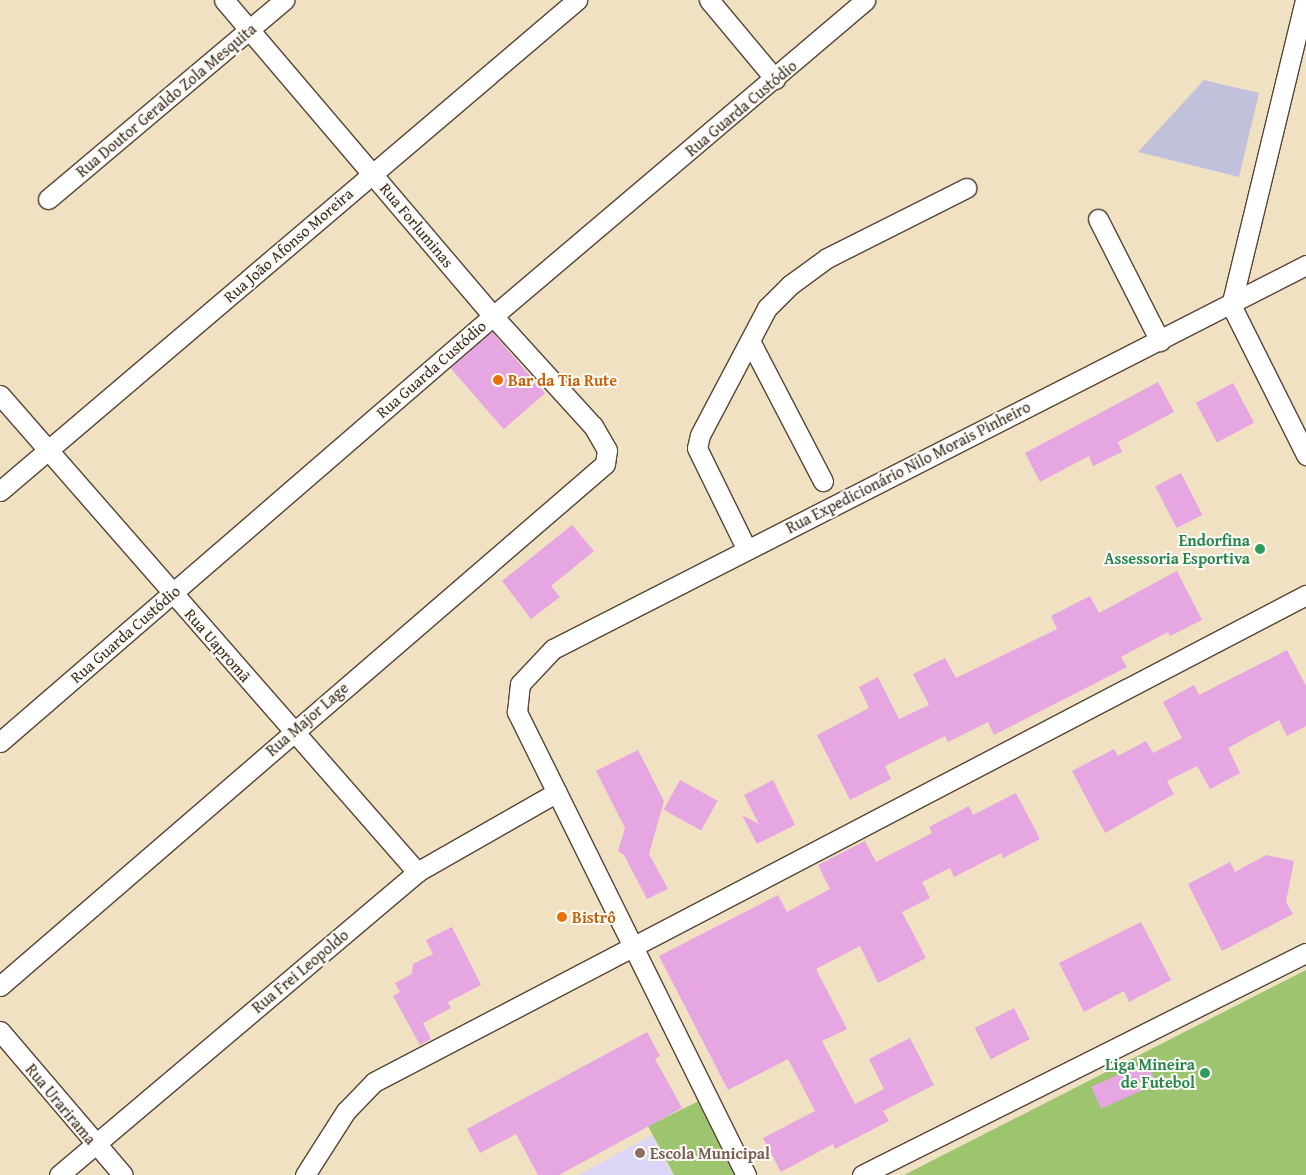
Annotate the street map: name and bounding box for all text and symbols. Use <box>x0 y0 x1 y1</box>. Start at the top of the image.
street label: Rua Doutor Geraldo Zola Mesquita <box>72 19 260 181</box>
street label: Rua Guarda Custódio <box>681 56 801 160</box>
street label: Rua Forluminas <box>376 179 458 271</box>
street label: Rua João Afonso Moreira <box>219 184 357 306</box>
street label: Rua Guarda Custódio <box>372 316 490 422</box>
place label: Bar da Tia Rute <box>508 370 617 390</box>
marker: Bar da Tia Rute <box>492 374 504 386</box>
street label: Rua Expedicionário Nilo Morais Pinheiro <box>783 397 1033 537</box>
place label: Endorfina Assessoria Esportiva <box>1104 530 1250 568</box>
marker: Endorfina Assessoria Esportiva <box>1254 543 1266 555</box>
street label: Rua Guarda Custódio <box>66 581 184 687</box>
street label: Rua Uapromã <box>181 604 255 686</box>
street label: Rua Major Lage <box>262 678 352 760</box>
place label: Bistrô <box>572 907 616 927</box>
marker: Bistrô <box>556 911 568 923</box>
street label: Rua Frei Leopoldo <box>248 925 352 1017</box>
place label: Liga Mineira de Futebol <box>1105 1054 1195 1092</box>
street label: Rua Urarirama <box>22 1060 100 1148</box>
marker: Liga Mineira de Futebol <box>1199 1067 1211 1079</box>
place label: Escola Municipal <box>650 1143 770 1163</box>
marker: Escola Municipal <box>634 1147 646 1159</box>

